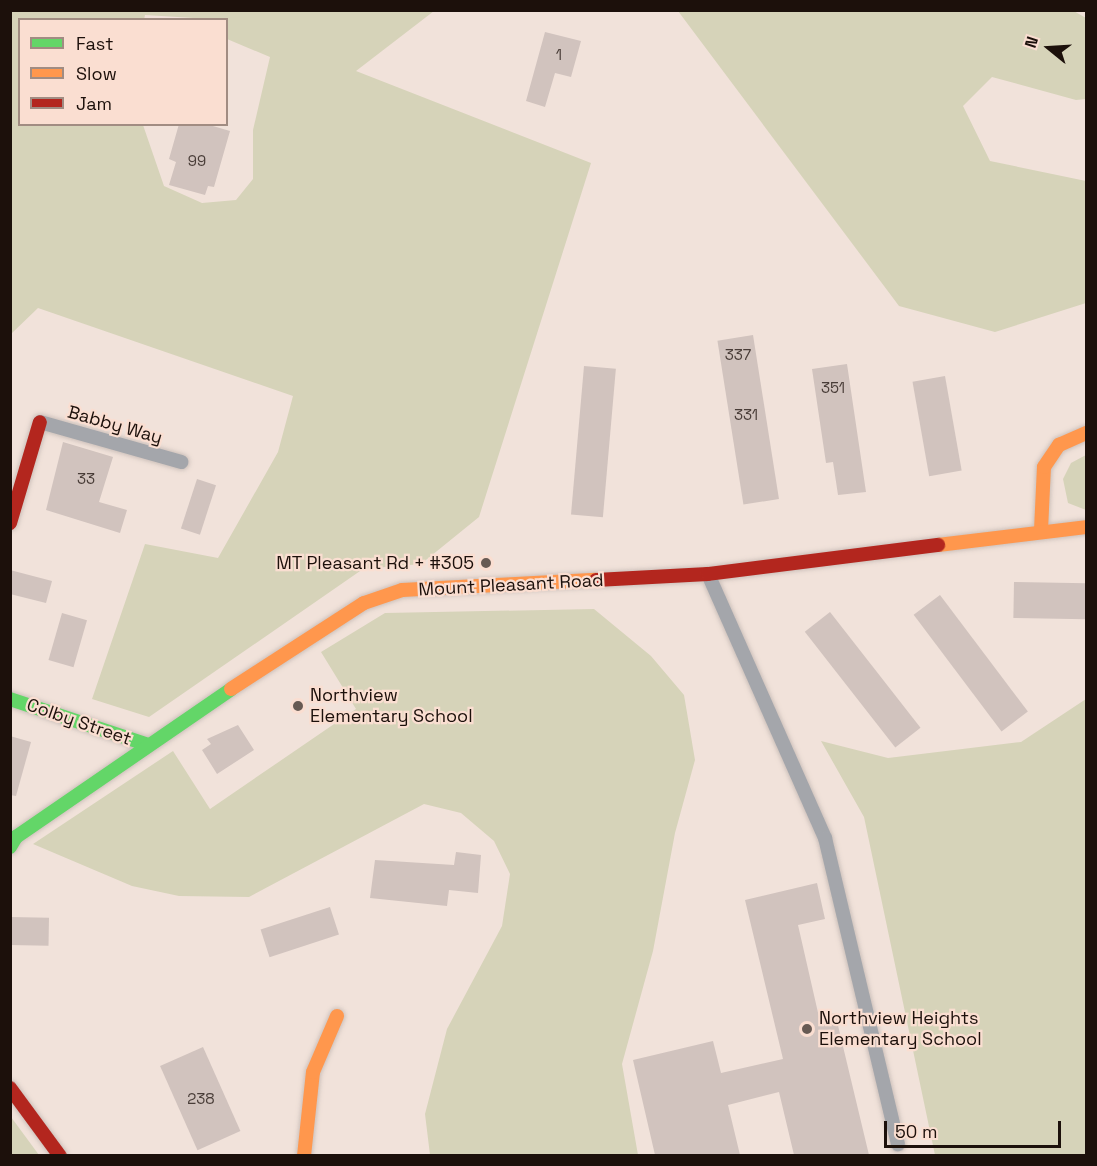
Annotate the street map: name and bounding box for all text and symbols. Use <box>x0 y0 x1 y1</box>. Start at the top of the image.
legend <box>18 18 228 126</box>
north arrow <box>1019 18 1079 78</box>
text: Fast <box>76 32 113 55</box>
text: N <box>1020 34 1043 51</box>
house number: 1 <box>556 46 562 64</box>
text: Slow <box>76 62 117 85</box>
text: Jam <box>76 92 112 115</box>
house number: 99 <box>188 152 206 170</box>
house number: 337 <box>725 346 751 364</box>
house number: 351 <box>821 379 845 397</box>
street label: Babby Way <box>65 401 165 449</box>
house number: 331 <box>734 406 758 424</box>
house number: 33 <box>77 470 95 488</box>
place label: MT Pleasant Rd + #305 <box>276 552 474 574</box>
marker: MT Pleasant Rd + #305 <box>479 556 493 570</box>
street label: Mount Pleasant Road <box>418 569 604 601</box>
place label: Northview Elementary School <box>310 685 473 728</box>
street label: Colby Street <box>24 694 134 750</box>
marker: Northview Elementary School <box>291 699 305 713</box>
place label: Northview Heights Elementary School <box>819 1008 982 1050</box>
marker: Northview Heights Elementary School <box>800 1022 814 1036</box>
house number: 238 <box>187 1090 215 1108</box>
scale bar <box>887 1109 1064 1147</box>
text: 50 m <box>895 1120 937 1143</box>

